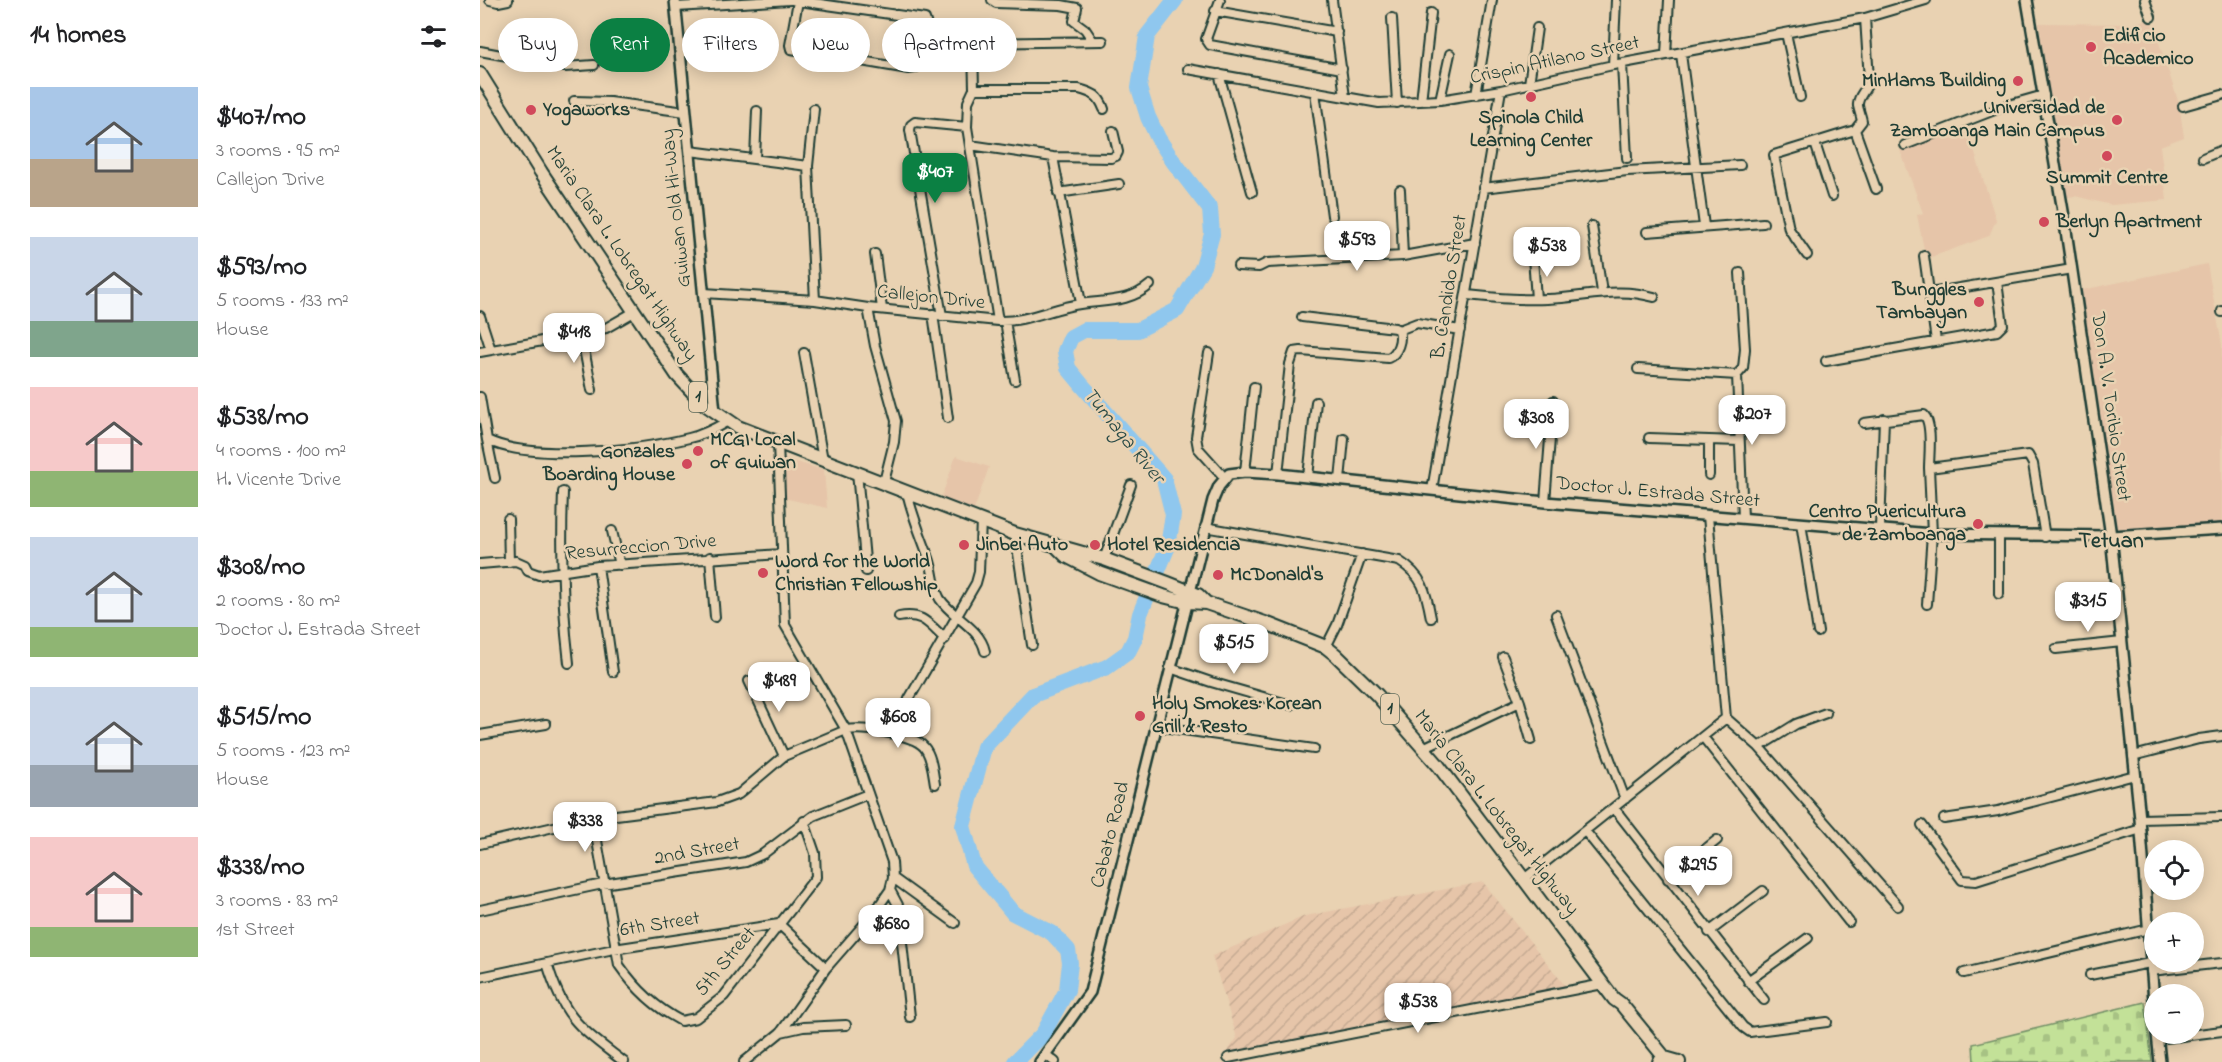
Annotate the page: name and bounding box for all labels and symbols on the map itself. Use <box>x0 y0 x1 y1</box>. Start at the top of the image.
place label: Edificio Academico <box>2103 22 2194 74</box>
street label: Crispin Atilano Street <box>1467 29 1643 93</box>
marker: Edificio Academico <box>2084 40 2098 54</box>
place label: MinHams Building <box>1862 67 2006 97</box>
marker: MinHams Building <box>2011 74 2025 88</box>
marker: Spinola Child Learning Center <box>1524 90 1538 104</box>
place label: Universidad de Zamboanga Main Campus <box>1890 94 2106 147</box>
place label: Yogaworks <box>542 96 630 126</box>
marker: Yogaworks <box>524 103 538 117</box>
place label: Spinola Child Learning Center <box>1470 104 1593 157</box>
marker: Universidad de Zamboanga Main Campus <box>2110 113 2124 127</box>
street label: Guiwan Old Hi-Way <box>654 127 700 289</box>
street label: Maria Clara L. Lobregat Highway <box>537 140 704 368</box>
marker: Summit Centre <box>2100 149 2114 163</box>
pin: $407 <box>899 153 971 204</box>
place label: Summit Centre <box>2046 164 2169 193</box>
place label: Berlyn Apartment <box>2055 208 2202 238</box>
street label: B. Candido Street <box>1424 212 1476 362</box>
marker: Berlyn Apartment <box>2037 215 2051 229</box>
pin: $593 <box>1321 221 1393 272</box>
pin: $538 <box>1511 227 1583 278</box>
place label: Bunggles Tambayan <box>1876 276 1967 329</box>
street label: Callejon Drive <box>876 278 986 318</box>
marker: Bunggles Tambayan <box>1972 295 1986 309</box>
street label: Don A. V. Toribio Street <box>2082 310 2138 504</box>
pin: $418 <box>538 313 610 364</box>
water label: Tumaga River <box>1074 381 1173 493</box>
road number: 1 <box>689 382 707 412</box>
pin: $207 <box>1716 395 1788 446</box>
pin: $308 <box>1500 399 1572 450</box>
place label: MCGI Local of Guiwan <box>710 426 796 478</box>
place label: Gonzales Boarding House <box>542 438 676 491</box>
marker: MCGI Local of Guiwan <box>691 444 705 458</box>
marker: Gonzales Boarding House <box>680 457 694 471</box>
street label: Doctor J. Estrada Street <box>1554 470 1761 516</box>
place label: Centro Puericultura de Zamboanga <box>1809 498 1966 551</box>
marker: Centro Puericultura de Zamboanga <box>1971 517 1985 531</box>
district label: Tetuan <box>2078 526 2144 558</box>
street label: Resurreccion Drive <box>564 527 718 569</box>
place label: Jinbei Auto <box>976 531 1068 560</box>
place label: Hotel Residencia <box>1107 531 1240 560</box>
marker: Jinbei Auto <box>957 538 971 552</box>
marker: Hotel Residencia <box>1088 538 1102 552</box>
place label: Word for the World Christian Fellowship <box>775 548 938 600</box>
place label: McDonald's <box>1230 561 1324 590</box>
marker: Word for the World Christian Fellowship <box>756 566 770 580</box>
marker: McDonald's <box>1211 568 1225 582</box>
pin: $315 <box>2052 582 2124 633</box>
pin: $515 <box>1198 624 1270 675</box>
pin: $489 <box>743 662 815 713</box>
place label: Holy Smokes: Korean Grill & Resto <box>1152 690 1322 742</box>
road number: 1 <box>1381 694 1399 724</box>
pin: $608 <box>862 698 934 749</box>
street label: Maria Clara L. Lobregat Highway <box>1405 704 1586 923</box>
marker: Holy Smokes: Korean Grill & Resto <box>1133 709 1147 723</box>
street label: Cabato Road <box>1084 779 1138 891</box>
pin: $338 <box>549 802 621 853</box>
street label: 2nd Street <box>652 830 742 874</box>
pin: $295 <box>1662 846 1734 897</box>
street label: 6th Street <box>618 904 702 946</box>
pin: $680 <box>855 905 927 956</box>
street label: 5th Street <box>688 921 764 1003</box>
pin: $538 <box>1382 983 1454 1034</box>

